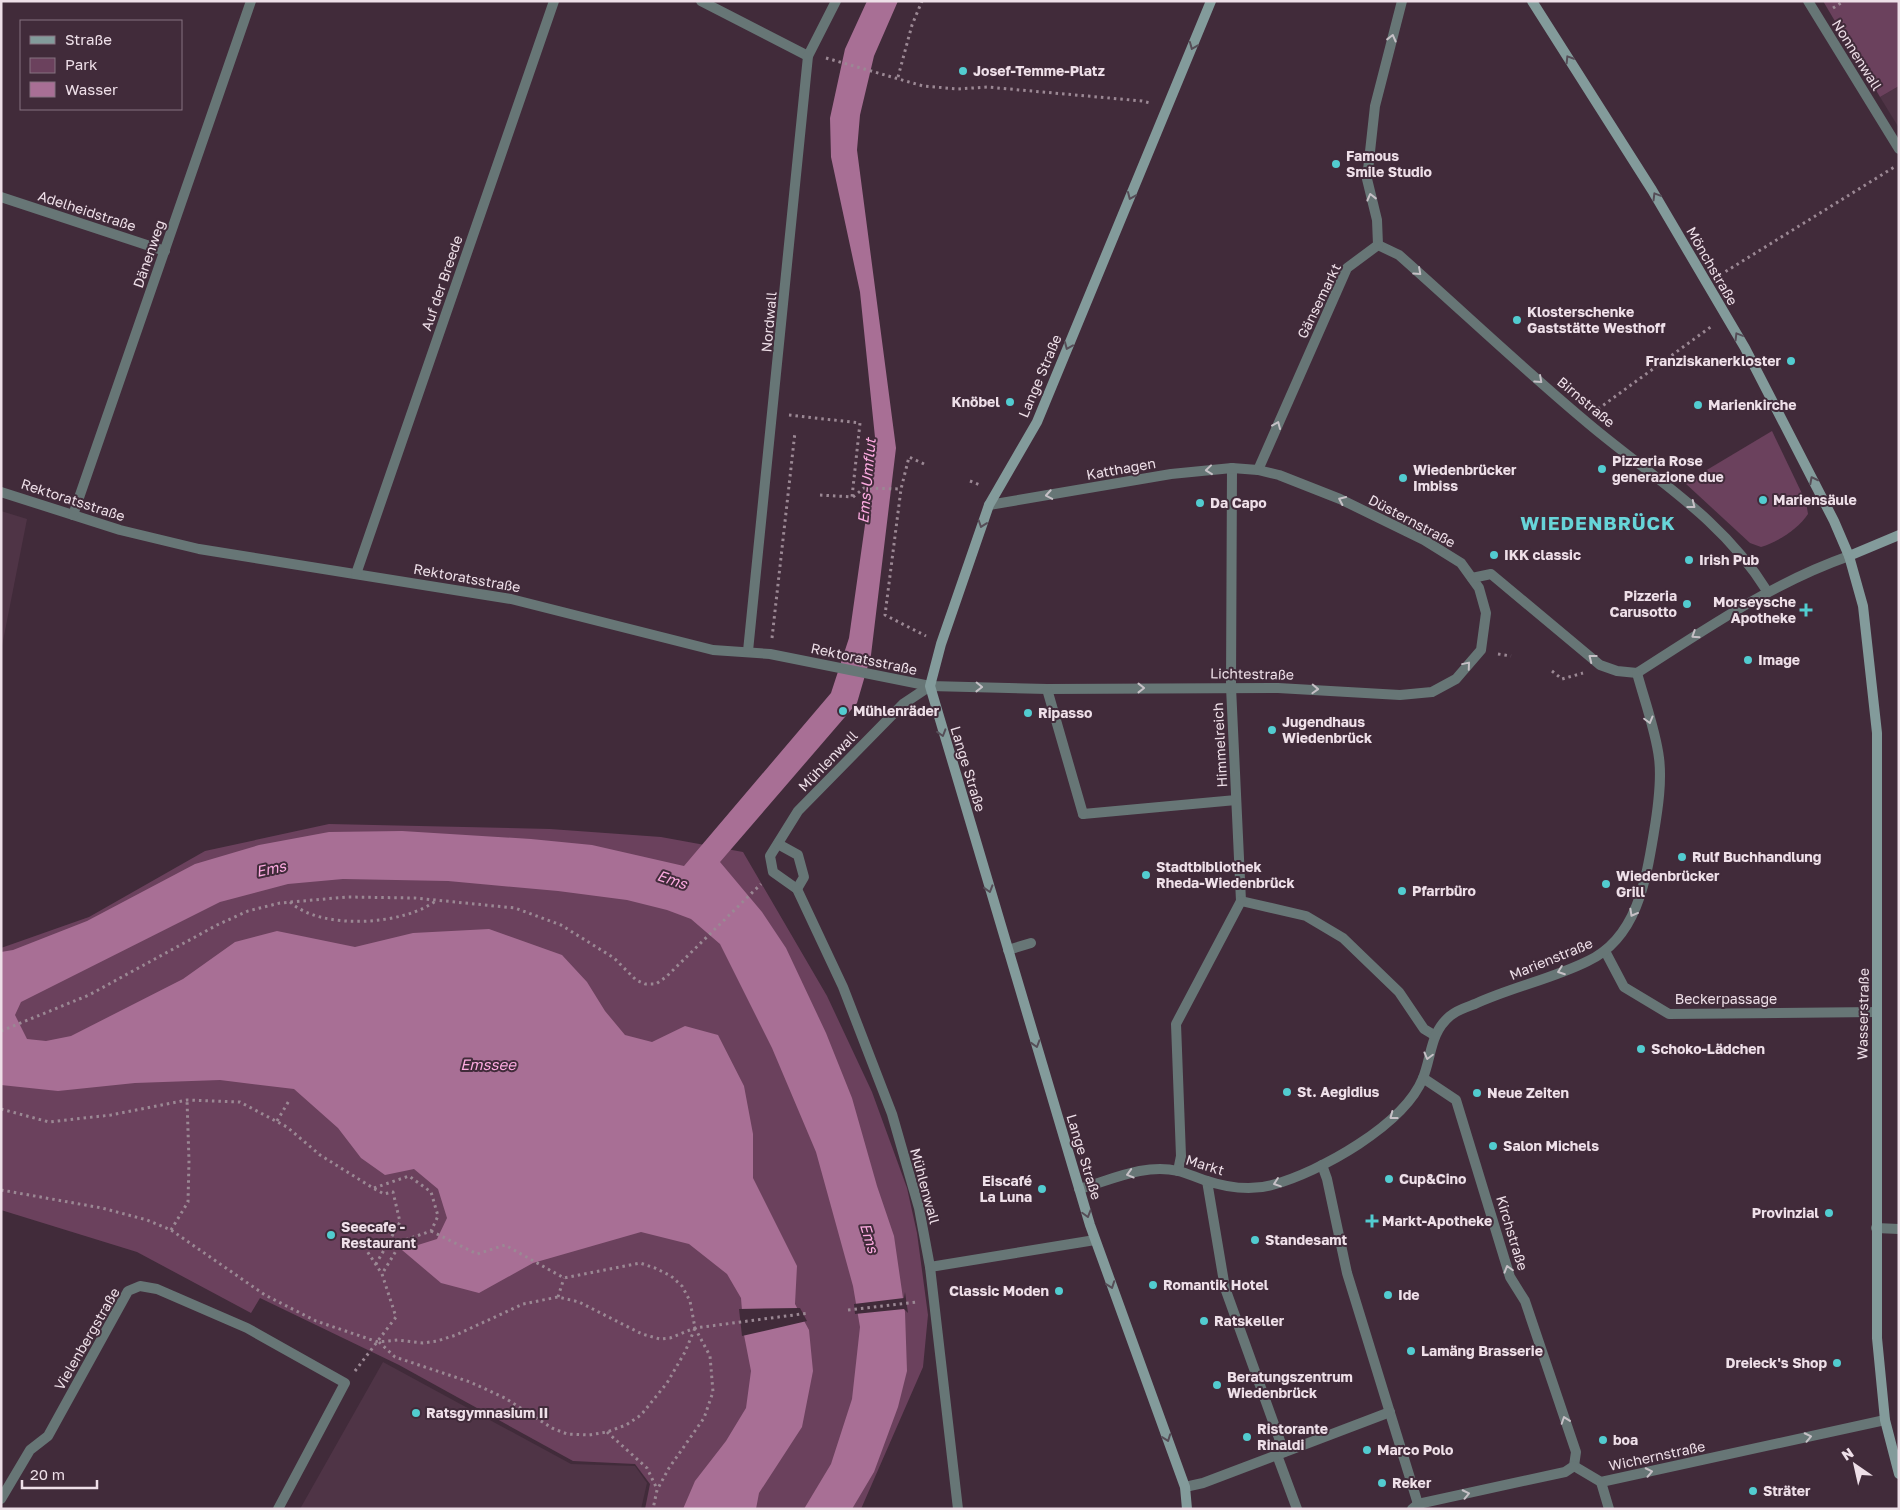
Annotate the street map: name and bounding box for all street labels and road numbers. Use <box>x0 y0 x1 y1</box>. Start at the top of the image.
street label: Nonnenwall <box>1829 16 1886 93</box>
street label: Adelheidstraße <box>36 187 138 234</box>
street label: Dänenweg <box>129 218 168 290</box>
street label: Mönchstraße <box>1683 223 1742 308</box>
street label: Auf der Breede <box>417 233 466 333</box>
street label: Gänsemarkt <box>1293 260 1344 341</box>
street label: Nordwall <box>757 291 780 353</box>
street label: Lange Straße <box>1014 332 1065 420</box>
street label: Birnstraße <box>1554 373 1618 431</box>
street label: Katthagen <box>1085 454 1157 483</box>
street label: Rektoratsstraße <box>19 475 127 524</box>
street label: Düsternstraße <box>1366 491 1459 551</box>
street label: Rektoratsstraße <box>412 560 522 595</box>
street label: Rektoratsstraße <box>809 639 919 678</box>
street label: Lichtestraße <box>1210 664 1294 683</box>
street label: Himmelreich <box>1209 702 1230 788</box>
street label: Lange Straße <box>947 724 990 814</box>
street label: Mühlenwall <box>794 727 861 795</box>
street label: Marienstraße <box>1507 934 1595 983</box>
street label: Wasserstraße <box>1853 968 1872 1060</box>
street label: Beckerpassage <box>1675 990 1777 1007</box>
street label: Lange Straße <box>1063 1112 1106 1202</box>
street label: Mühlenwall <box>907 1146 944 1226</box>
street label: Markt <box>1184 1151 1226 1178</box>
street label: Kirchstraße <box>1493 1193 1532 1272</box>
street label: Vielenbergstraße <box>50 1284 123 1393</box>
street label: Wichernstraße <box>1607 1437 1707 1474</box>

